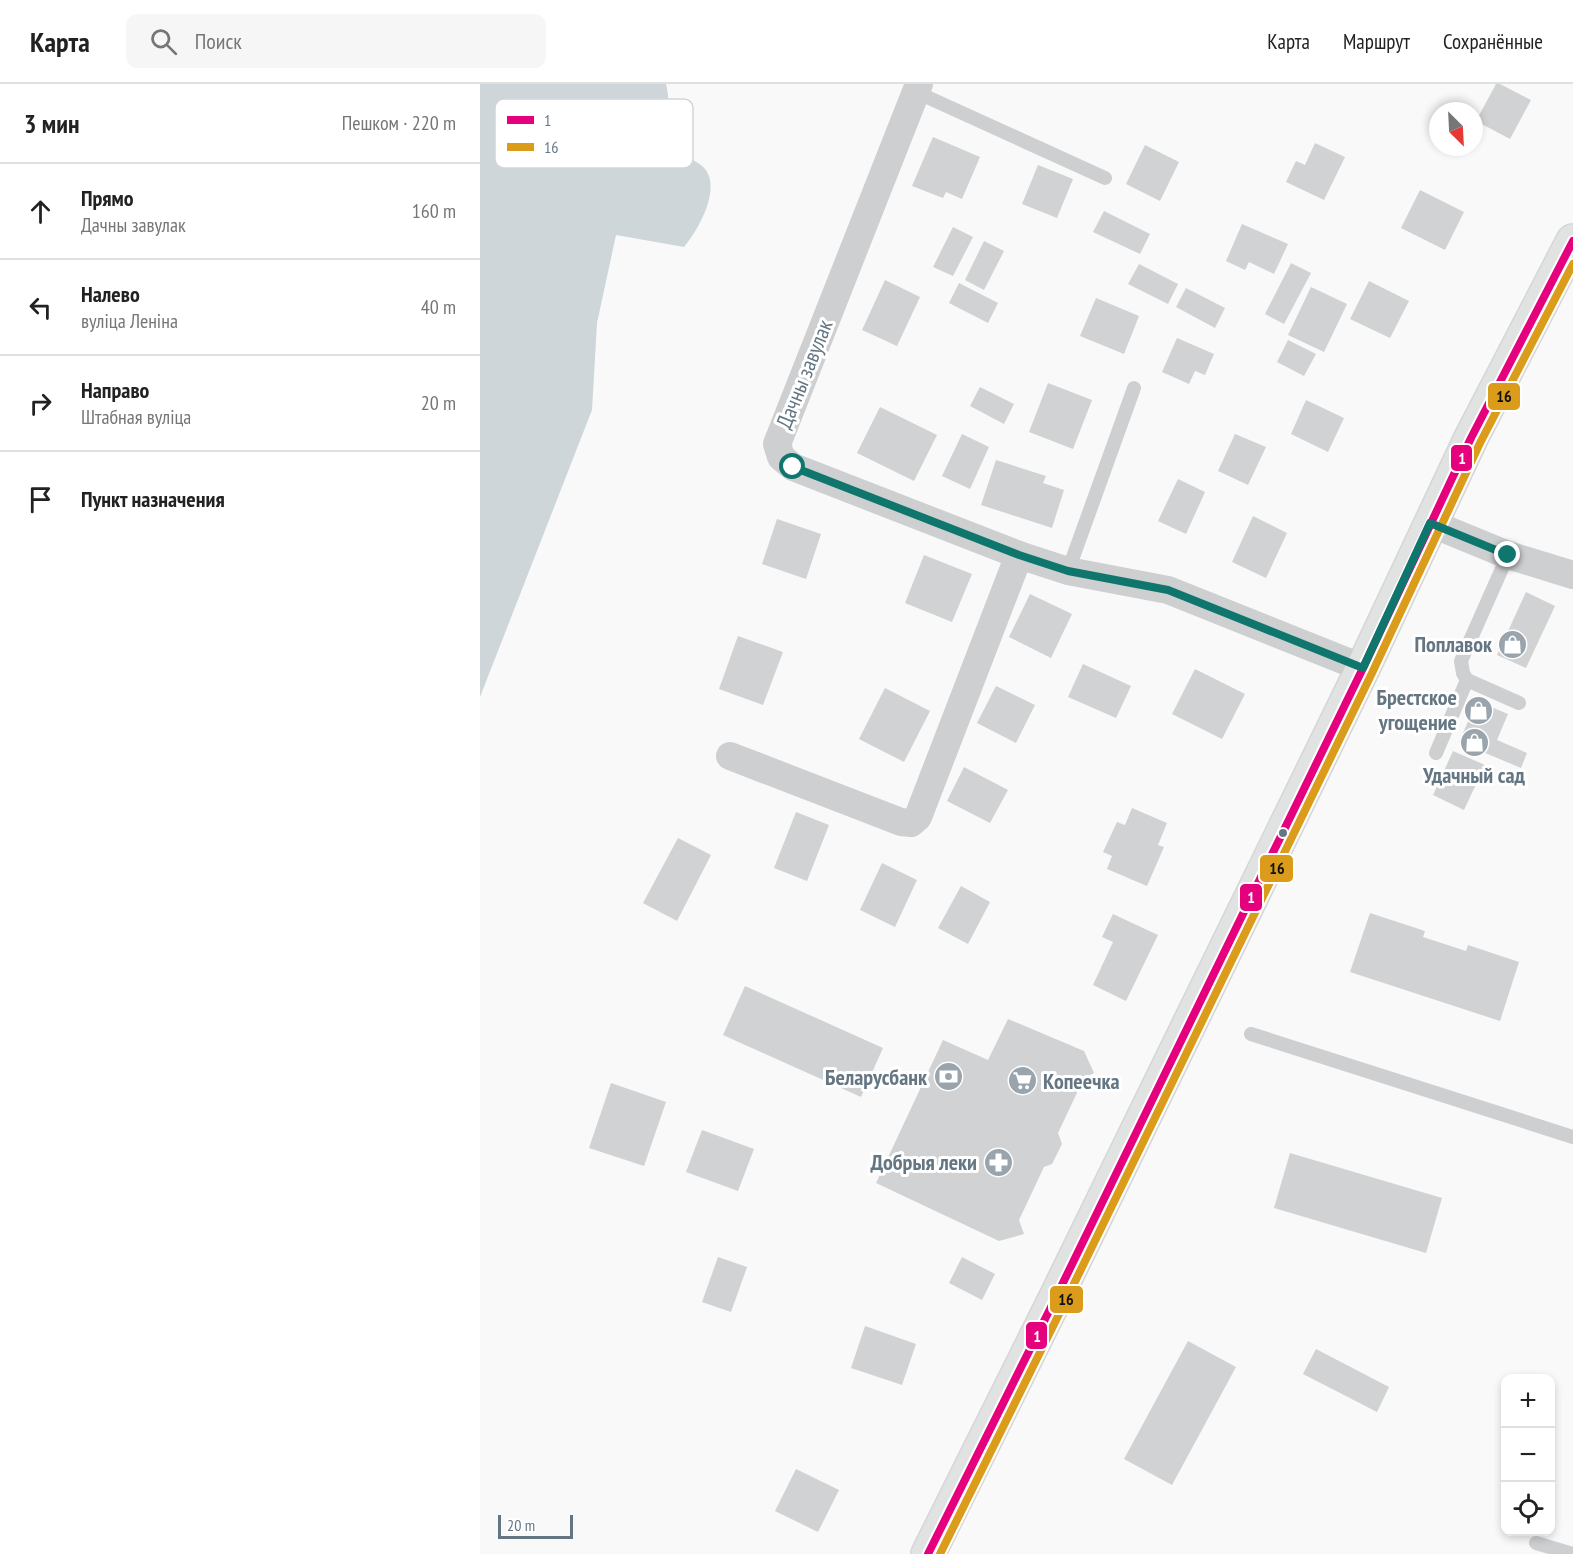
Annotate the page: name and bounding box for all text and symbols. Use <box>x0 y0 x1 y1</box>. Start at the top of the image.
search box <box>126 14 546 68</box>
text: Карта <box>30 23 90 60</box>
icon: search <box>147 25 180 58</box>
text: Поиск <box>195 27 242 55</box>
text: Карта <box>1267 28 1310 55</box>
text: Маршрут <box>1343 28 1410 55</box>
text: Сохранённые <box>1443 28 1543 55</box>
legend <box>495 99 693 168</box>
north arrow <box>1429 102 1483 156</box>
text: 3 мин <box>24 107 79 140</box>
text: Пешком · 220 m <box>342 110 456 136</box>
text: 1 <box>544 110 551 130</box>
text: 16 <box>544 137 558 157</box>
text: Прямо <box>81 184 134 212</box>
icon: ahead <box>24 195 57 228</box>
text: 160 m <box>412 198 456 224</box>
text: Дачны завулак <box>81 212 186 238</box>
text: Налево <box>81 280 140 308</box>
icon: left <box>24 291 57 324</box>
text: 40 m <box>421 294 456 320</box>
text: вуліца Леніна <box>81 308 178 334</box>
street label: Дачны завулак <box>769 315 839 433</box>
text: Направо <box>81 376 149 404</box>
line badge: 16 <box>1487 382 1521 411</box>
text: 16 <box>1496 386 1512 406</box>
icon: right <box>24 387 57 420</box>
text: 20 m <box>421 390 456 416</box>
text: Штабная вуліца <box>81 404 191 430</box>
line badge: 1 <box>1450 444 1473 472</box>
text: 1 <box>1458 448 1466 468</box>
route start <box>779 453 805 479</box>
icon: arrive <box>24 483 57 516</box>
text: Пункт назначения <box>81 485 225 513</box>
route end <box>1494 541 1520 567</box>
shop icon: Поплавок <box>1497 628 1529 660</box>
place label: Поплавок <box>1414 630 1493 658</box>
place label: Брестское угощение <box>1376 683 1457 736</box>
shop icon: Брестское угощение <box>1462 694 1494 726</box>
shop icon: Удачный сад <box>1458 727 1490 759</box>
place label: Удачный сад <box>1422 761 1526 789</box>
unlabelled marker <box>1277 827 1289 839</box>
line badge: 16 <box>1259 854 1294 883</box>
text: 16 <box>1269 858 1285 878</box>
line badge: 1 <box>1239 883 1263 912</box>
text: 1 <box>1247 887 1255 907</box>
bank icon: Беларусбанк <box>932 1061 964 1093</box>
place label: Беларусбанк <box>825 1063 928 1091</box>
supermarket icon: Копеечка <box>1006 1065 1038 1097</box>
place label: Копеечка <box>1043 1067 1120 1095</box>
pharmacy icon: Добрыя леки <box>982 1146 1014 1178</box>
place label: Добрыя леки <box>871 1148 977 1176</box>
line badge: 16 <box>1049 1285 1084 1314</box>
text: 16 <box>1058 1289 1074 1309</box>
line badge: 1 <box>1025 1321 1048 1350</box>
text: 1 <box>1033 1326 1041 1346</box>
map controls <box>1501 1374 1555 1536</box>
button: + <box>1501 1374 1555 1428</box>
button: − <box>1501 1428 1555 1482</box>
button: locate <box>1501 1482 1555 1536</box>
scale bar <box>498 1512 573 1540</box>
text: 20 m <box>507 1515 535 1535</box>

